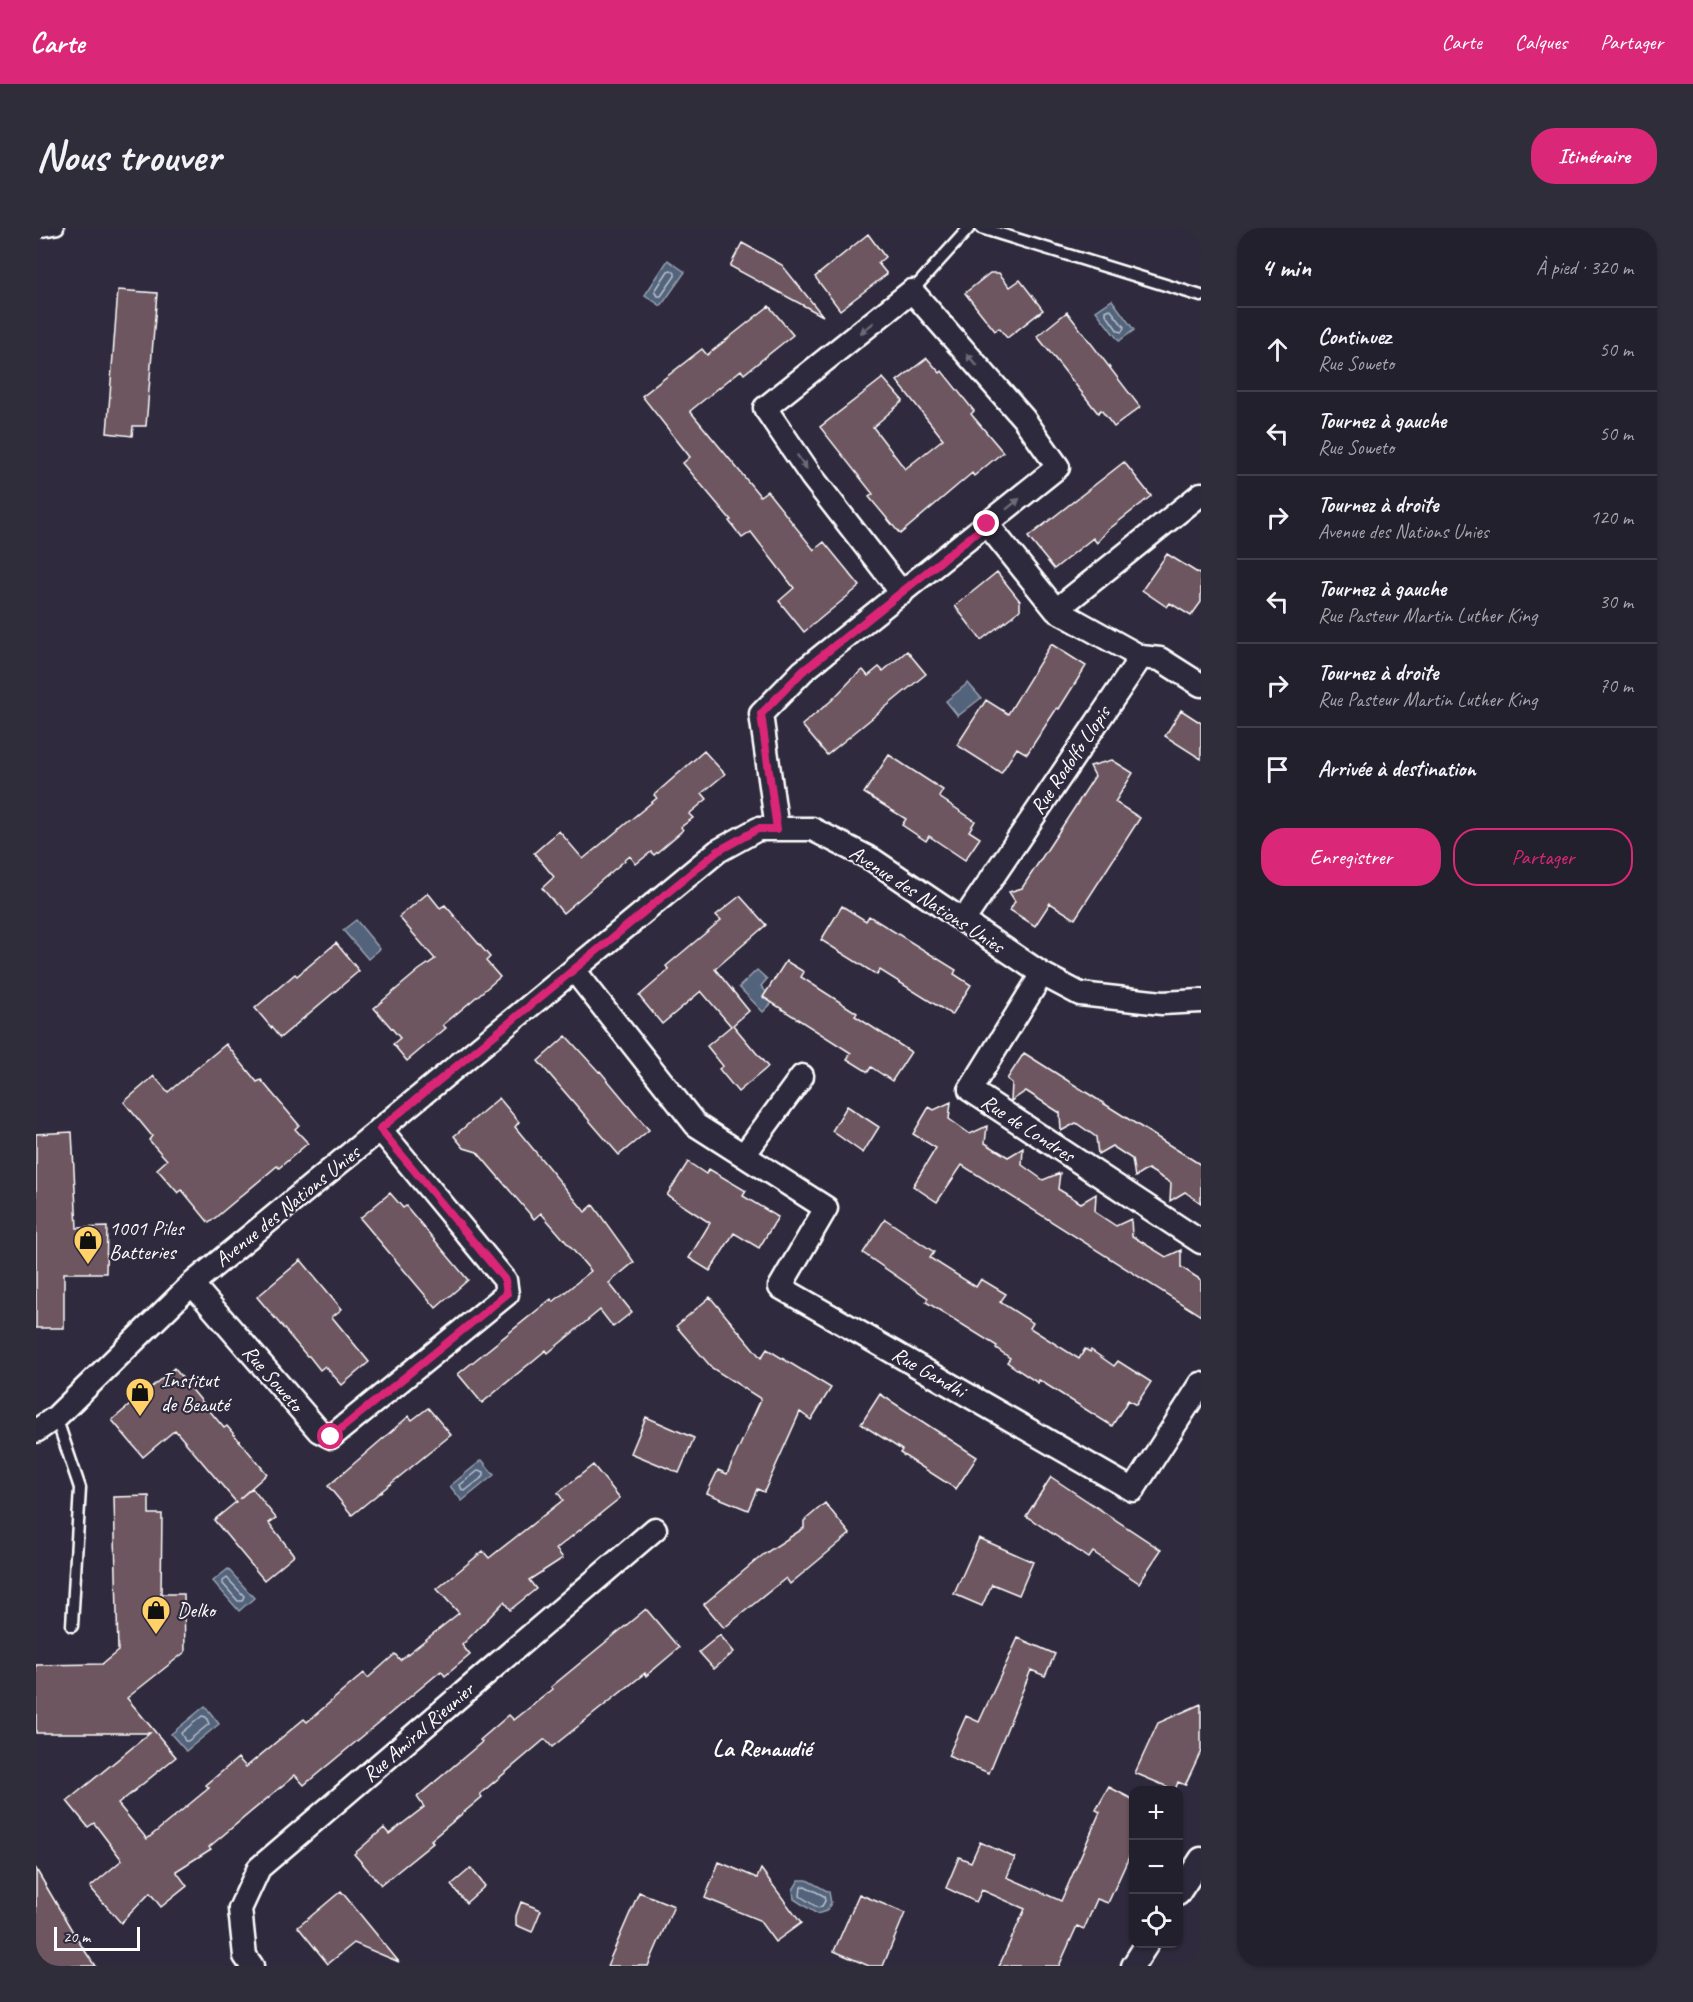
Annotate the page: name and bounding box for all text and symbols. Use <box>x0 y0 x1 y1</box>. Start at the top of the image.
text: Carte <box>30 25 85 60</box>
text: Carte <box>1441 29 1482 55</box>
text: Calques <box>1515 29 1567 55</box>
text: Partager <box>1600 29 1663 55</box>
button: Itinéraire <box>1531 128 1657 184</box>
text: Nous trouver <box>36 130 220 183</box>
text: 4 min <box>1261 251 1311 284</box>
text: À pied · 320 m <box>1536 255 1633 280</box>
one-way arrow <box>859 321 874 333</box>
text: Continuez <box>1318 323 1391 351</box>
icon: ahead <box>1261 333 1294 366</box>
text: 50 m <box>1599 337 1633 362</box>
text: Rue Soweto <box>1318 351 1394 376</box>
one-way arrow <box>966 352 979 368</box>
text: Tournez à gauche <box>1318 407 1446 435</box>
icon: left <box>1261 417 1294 450</box>
text: 50 m <box>1599 421 1633 446</box>
text: Rue Soweto <box>1318 435 1394 460</box>
one-way arrow <box>796 453 808 469</box>
text: Tournez à droite <box>1318 491 1438 519</box>
one-way arrow <box>1005 497 1021 510</box>
icon: right <box>1261 501 1294 534</box>
text: 120 m <box>1590 505 1633 530</box>
route end <box>973 510 999 536</box>
text: Avenue des Nations Unies <box>1318 519 1489 544</box>
text: Tournez à gauche <box>1318 575 1446 603</box>
icon: left <box>1261 585 1294 618</box>
text: 30 m <box>1599 589 1633 614</box>
text: Rue Pasteur Martin Luther King <box>1318 603 1537 628</box>
text: Tournez à droite <box>1318 659 1438 687</box>
icon: right <box>1261 669 1294 702</box>
text: 70 m <box>1599 673 1633 698</box>
text: Rue Pasteur Martin Luther King <box>1318 687 1537 712</box>
street label: Rue Rodolfo Llopis <box>1024 699 1117 819</box>
icon: arrive <box>1261 753 1294 786</box>
text: Arrivée à destination <box>1318 755 1476 783</box>
button: Enregistrer <box>1261 828 1441 886</box>
button: Partager <box>1453 828 1633 886</box>
street label: Avenue des Nations Unies <box>845 839 1011 960</box>
street label: Rue de Londres <box>976 1088 1081 1169</box>
street label: Avenue des Nations Unies <box>209 1138 366 1272</box>
place label: 1001 Piles Batteries <box>109 1215 185 1265</box>
shop icon: 1001 Piles Batteries <box>72 1224 104 1266</box>
street label: Rue Soweto <box>237 1339 311 1419</box>
street label: Rue Gandhi <box>888 1341 973 1405</box>
place label: Institut de Beauté <box>161 1367 232 1417</box>
shop icon: Institut de Beauté <box>124 1376 156 1418</box>
route start <box>317 1423 343 1449</box>
shop icon: Delko <box>140 1594 172 1636</box>
place label: Delko <box>177 1597 218 1623</box>
street label: Rue Amiral Rieunier <box>357 1675 480 1788</box>
district label: La Renaudié <box>713 1733 816 1763</box>
map controls <box>1129 1786 1183 1948</box>
button: + <box>1129 1786 1183 1840</box>
button: − <box>1129 1840 1183 1894</box>
button: locate <box>1129 1894 1183 1948</box>
scale bar <box>54 1924 140 1952</box>
text: 20 m <box>63 1927 90 1947</box>

